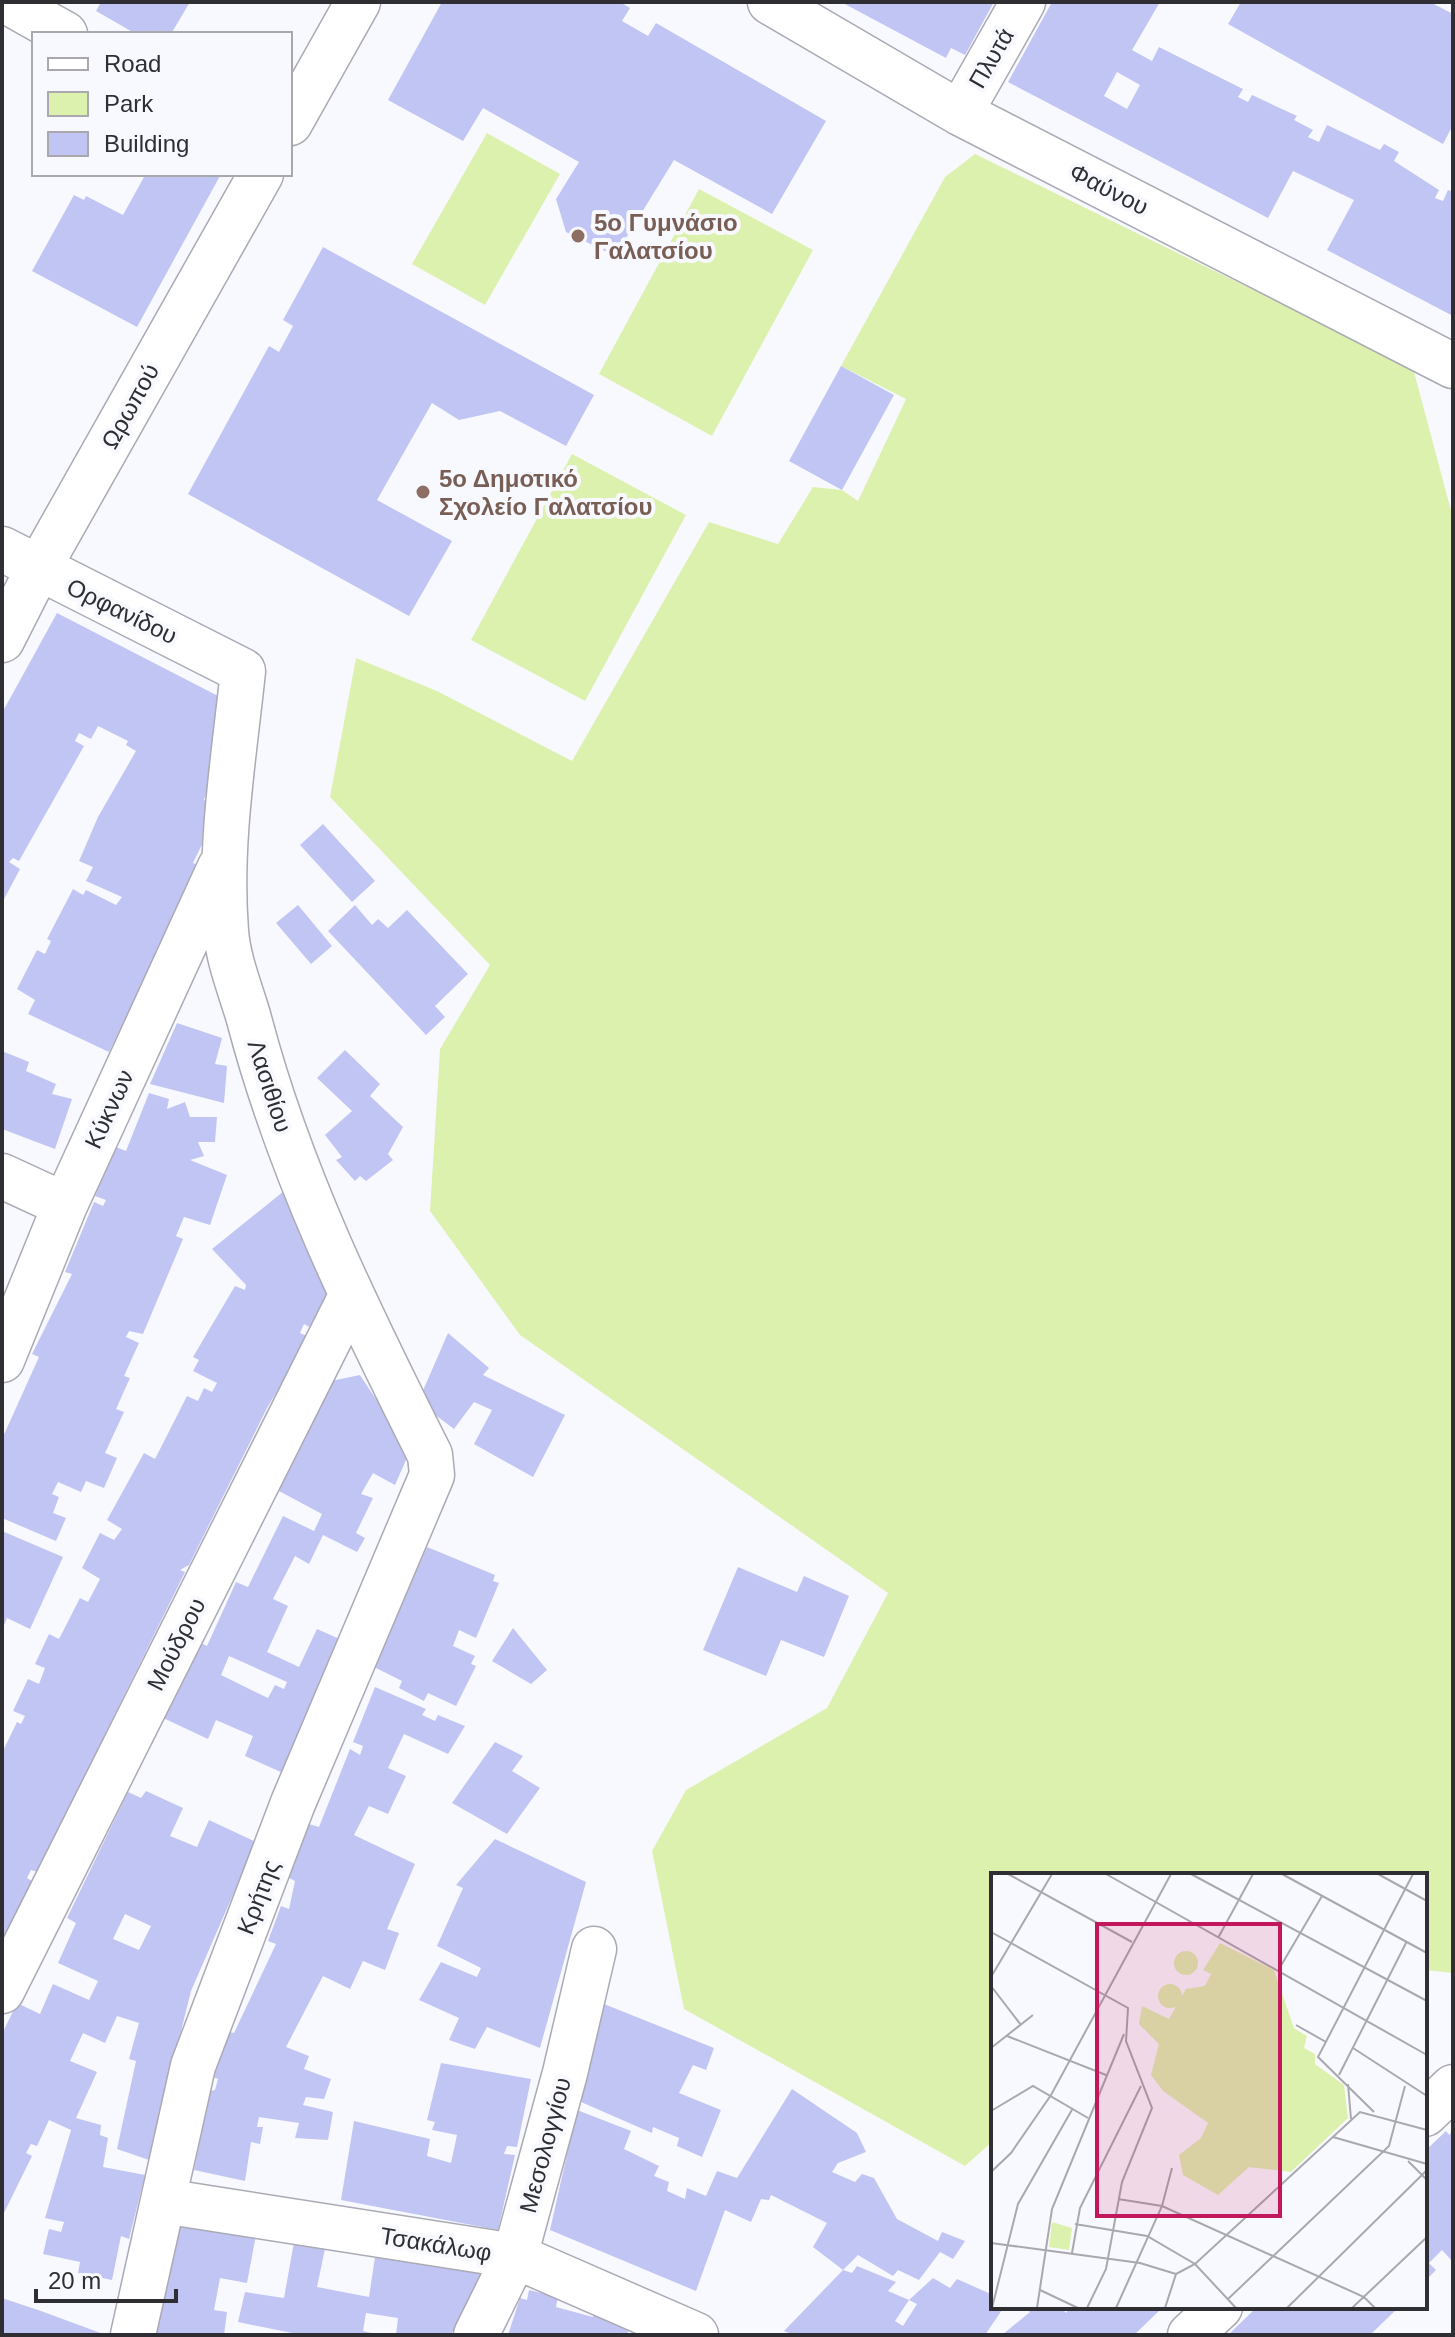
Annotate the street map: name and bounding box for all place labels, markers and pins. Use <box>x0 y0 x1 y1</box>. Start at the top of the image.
place label: 5ο Γυμνάσιο Γαλατσίου <box>594 209 738 264</box>
marker: 5ο Γυμνάσιο Γαλατσίου <box>569 227 587 245</box>
place label: 5ο Δημοτικό Σχολείο Γαλατσίου <box>439 465 653 520</box>
marker: 5ο Δημοτικό Σχολείο Γαλατσίου <box>414 483 432 501</box>

